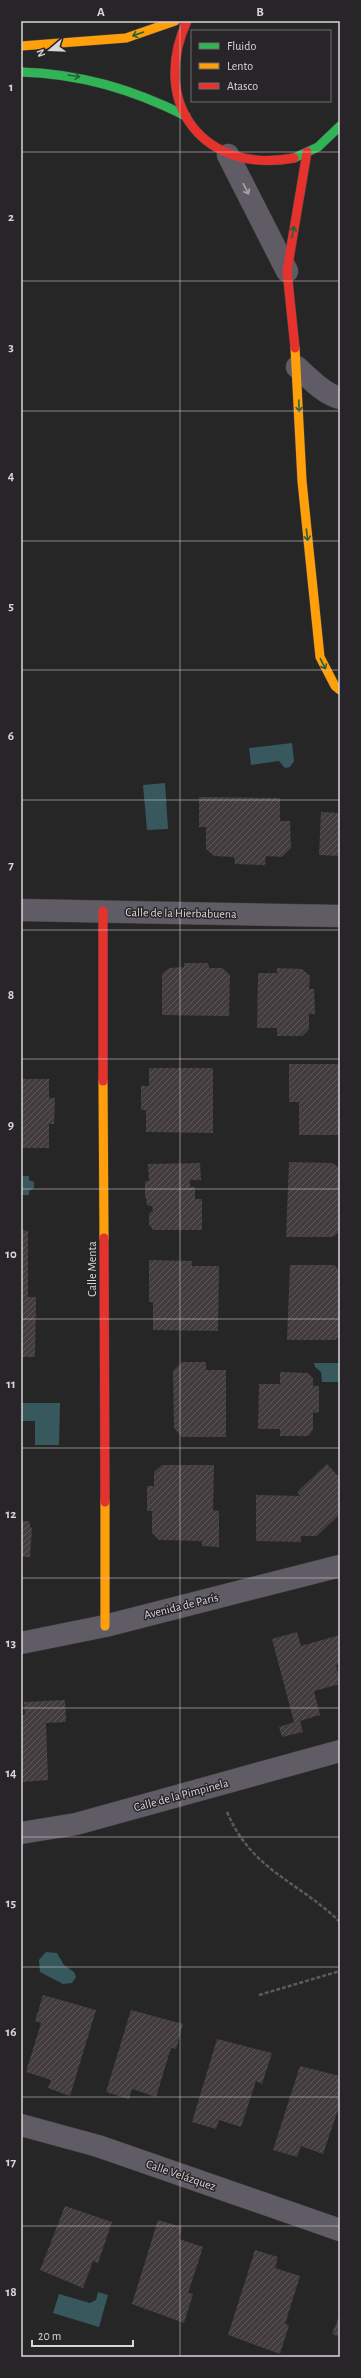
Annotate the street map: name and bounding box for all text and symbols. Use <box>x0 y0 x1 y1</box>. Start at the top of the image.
text: A <box>97 6 105 19</box>
text: B <box>256 6 264 19</box>
north arrow <box>30 30 70 70</box>
legend <box>191 30 331 102</box>
one-way arrow <box>132 31 145 38</box>
text: Fluido <box>227 40 256 52</box>
text: N <box>35 48 47 59</box>
text: Lento <box>227 60 253 72</box>
one-way arrow <box>67 72 80 80</box>
text: Atasco <box>227 80 258 92</box>
text: 1 <box>9 81 13 94</box>
one-way arrow <box>243 183 250 195</box>
text: 2 <box>8 211 14 224</box>
one-way arrow <box>289 226 297 239</box>
text: 3 <box>8 341 14 354</box>
one-way arrow <box>295 399 302 412</box>
text: 4 <box>8 470 15 483</box>
one-way arrow <box>304 528 311 541</box>
text: 5 <box>8 600 14 613</box>
one-way arrow <box>320 658 327 670</box>
text: 6 <box>8 730 14 743</box>
text: 7 <box>8 859 14 872</box>
street label: Calle de la Hierbabuena <box>125 906 237 920</box>
text: 8 <box>8 989 14 1002</box>
text: 9 <box>8 1119 14 1132</box>
street label: Calle Menta <box>86 1241 98 1297</box>
text: 10 <box>5 1248 17 1261</box>
text: 11 <box>6 1378 16 1391</box>
text: 12 <box>6 1508 16 1521</box>
street label: Avenida de París <box>143 1591 219 1621</box>
text: 13 <box>6 1637 17 1650</box>
text: 14 <box>5 1767 17 1780</box>
street label: Calle de la Pimpinela <box>132 1776 230 1813</box>
text: 15 <box>6 1897 17 1910</box>
text: 16 <box>6 2026 16 2039</box>
text: 17 <box>6 2156 17 2169</box>
street label: Calle Velázquez <box>145 2157 218 2193</box>
text: 18 <box>5 2286 17 2299</box>
scale bar <box>32 2322 133 2348</box>
text: 20 m <box>38 2330 61 2342</box>

